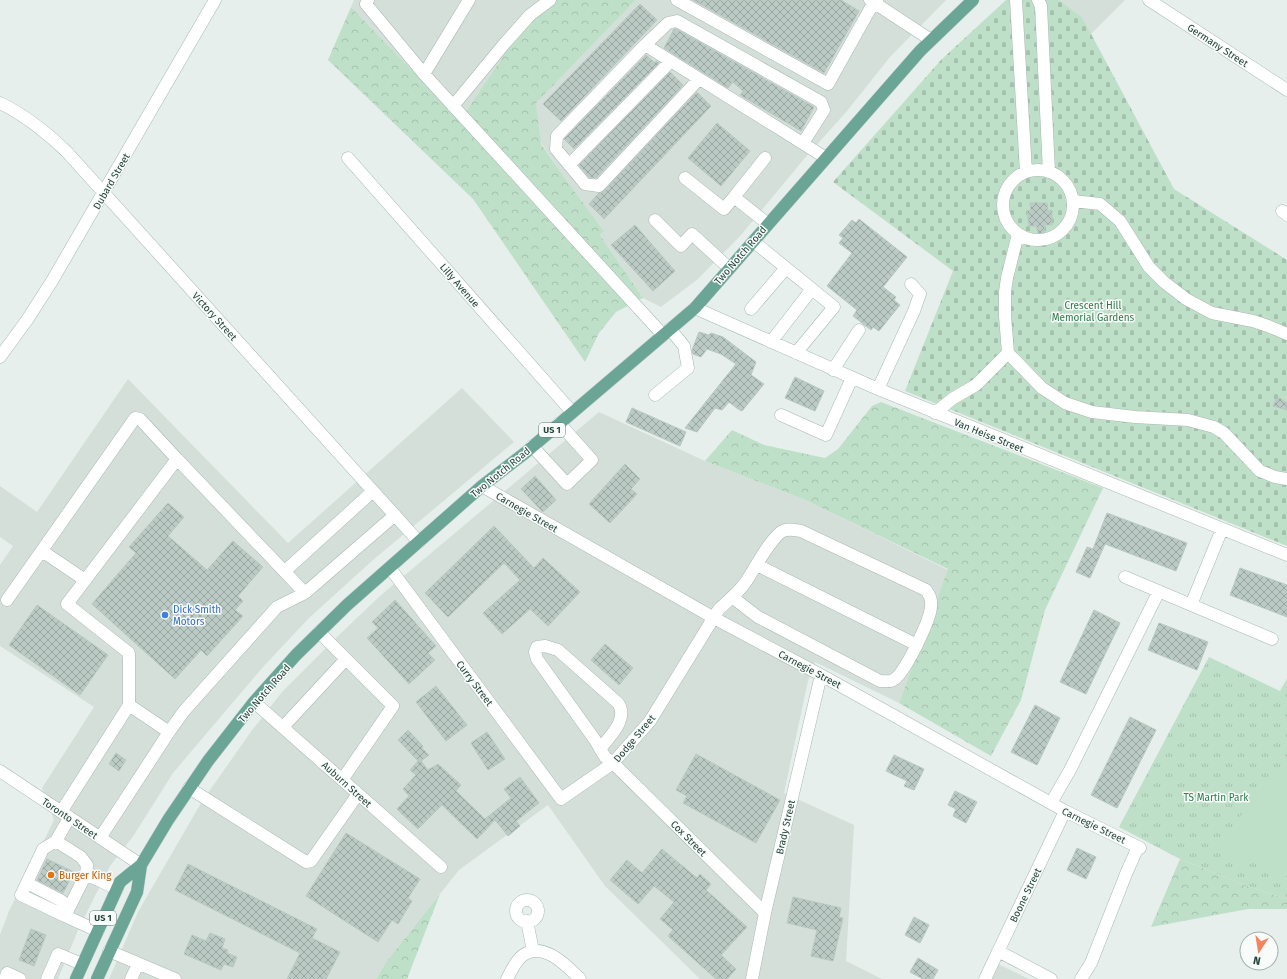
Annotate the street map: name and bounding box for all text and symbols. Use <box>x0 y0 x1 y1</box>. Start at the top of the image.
street label: Germany Street <box>1185 22 1250 70</box>
street label: Dubard Street <box>91 151 133 212</box>
street label: Two Notch Road <box>712 224 769 287</box>
street label: Lilly Avenue <box>437 261 482 310</box>
street label: Victory Street <box>189 290 239 344</box>
park label: Crescent Hill Memorial Gardens <box>1052 300 1135 324</box>
street label: Van Heise Street <box>952 416 1026 456</box>
road number: US 1 <box>539 423 565 437</box>
street label: Two Notch Road <box>468 445 533 500</box>
street label: Carnegie Street <box>493 490 560 536</box>
place label: Dick Smith Motors <box>173 604 221 628</box>
marker: Dick Smith Motors <box>160 610 170 620</box>
street label: Carnegie Street <box>776 648 843 692</box>
street label: Curry Street <box>453 659 495 709</box>
street label: Two Notch Road <box>236 662 293 725</box>
street label: Dodge Street <box>611 712 658 765</box>
street label: Auburn Street <box>319 759 374 810</box>
park label: TS Martin Park <box>1184 792 1249 804</box>
street label: Toronto Street <box>39 796 100 842</box>
street label: Brady Street <box>774 798 798 856</box>
street label: Carnegie Street <box>1060 805 1128 847</box>
street label: Cox Street <box>668 818 709 859</box>
street label: Boone Street <box>1008 866 1044 925</box>
marker: Burger King <box>46 870 56 880</box>
place label: Burger King <box>59 870 112 882</box>
road number: US 1 <box>90 911 116 925</box>
north arrow <box>1239 931 1279 971</box>
text: N <box>1252 953 1262 967</box>

